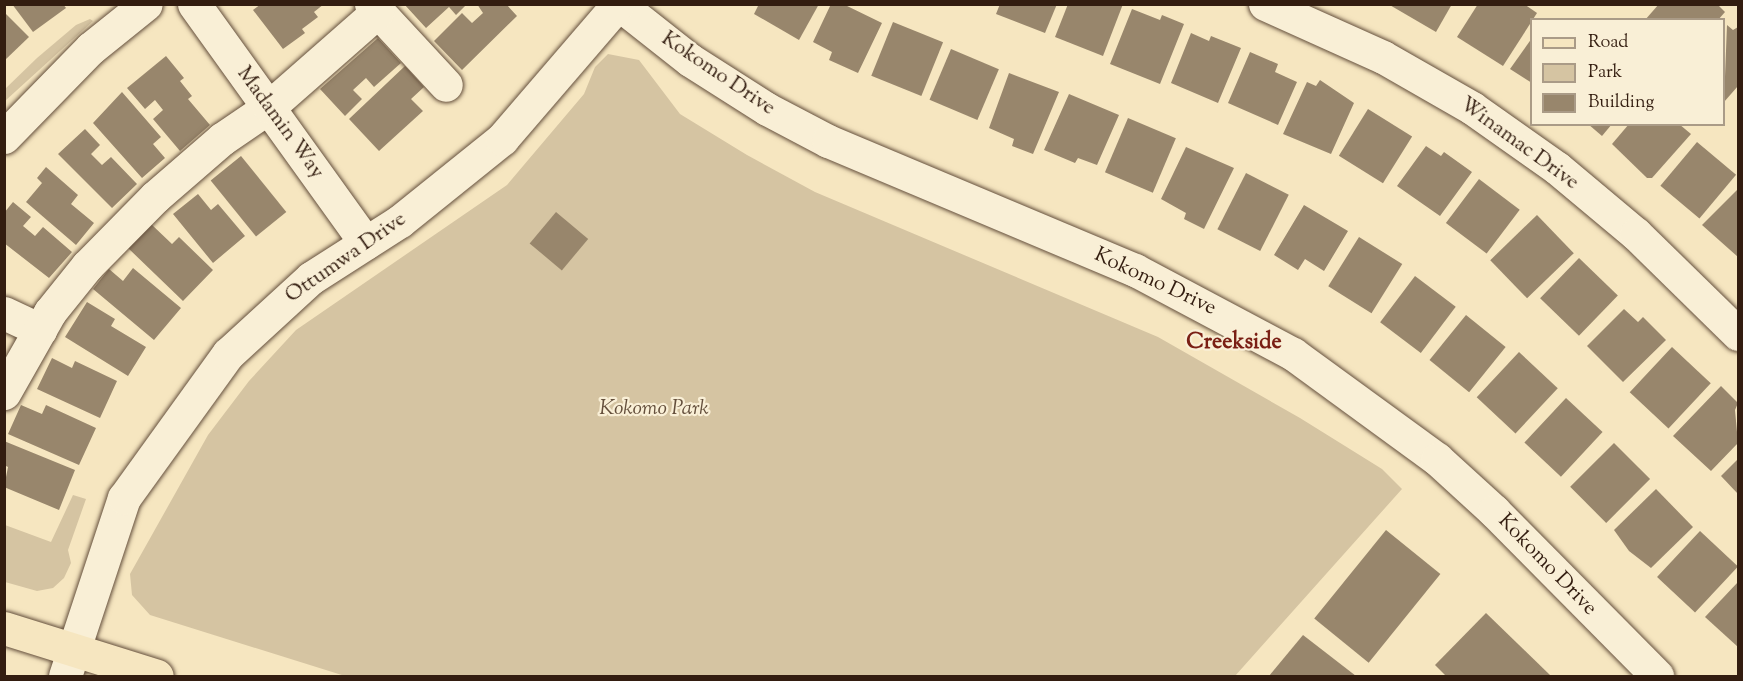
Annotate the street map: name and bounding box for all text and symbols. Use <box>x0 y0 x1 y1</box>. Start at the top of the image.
legend <box>1530 18 1725 126</box>
street label: Kokomo Drive <box>656 27 780 121</box>
text: Road <box>1588 30 1628 56</box>
text: Park <box>1588 60 1622 86</box>
street label: Madamin Way <box>231 62 329 184</box>
text: Building <box>1588 90 1654 116</box>
street label: Winamac Drive <box>1454 92 1584 196</box>
street label: Ottumwa Drive <box>281 207 411 309</box>
street label: Kokomo Drive <box>1090 243 1220 321</box>
district label: Creekside <box>1186 331 1282 357</box>
park label: Kokomo Park <box>599 396 709 422</box>
street label: Kokomo Drive <box>1492 509 1602 621</box>

